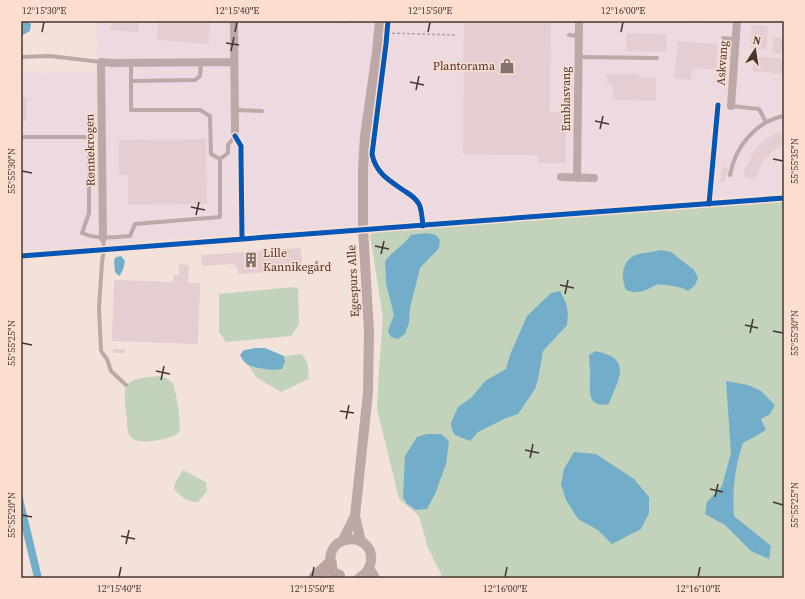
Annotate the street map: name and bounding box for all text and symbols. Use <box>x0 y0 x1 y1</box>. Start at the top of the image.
text: 12°15'30"E <box>22 4 66 17</box>
text: 12°15'40"E <box>215 4 259 17</box>
text: 12°15'50"E <box>408 4 452 17</box>
text: 12°16'00"E <box>601 4 645 17</box>
north arrow <box>735 30 775 70</box>
text: N <box>751 33 762 49</box>
street label: Askvang <box>712 40 732 86</box>
shop icon: Plantorama <box>498 57 516 75</box>
place label: Plantorama <box>433 58 496 74</box>
street label: Emblasvang <box>558 66 574 132</box>
street label: Rønnekrogen <box>81 114 99 186</box>
text: 55°55'35"N <box>788 138 801 184</box>
text: 55°55'30"N <box>5 148 18 194</box>
street label: Egespurs Alle <box>343 244 363 318</box>
place label: Lille Kannikegård <box>263 245 331 275</box>
building icon: Lille Kannikegård <box>242 251 260 269</box>
text: 55°55'30"N <box>788 310 801 356</box>
text: 55°55'25"N <box>5 320 18 366</box>
text: 55°55'25"N <box>788 482 801 528</box>
text: 55°55'20"N <box>5 492 18 538</box>
text: 12°15'40"E <box>97 582 141 595</box>
text: 12°15'50"E <box>290 582 334 595</box>
text: 12°16'00"E <box>483 582 527 595</box>
text: 12°16'10"E <box>676 582 720 595</box>

